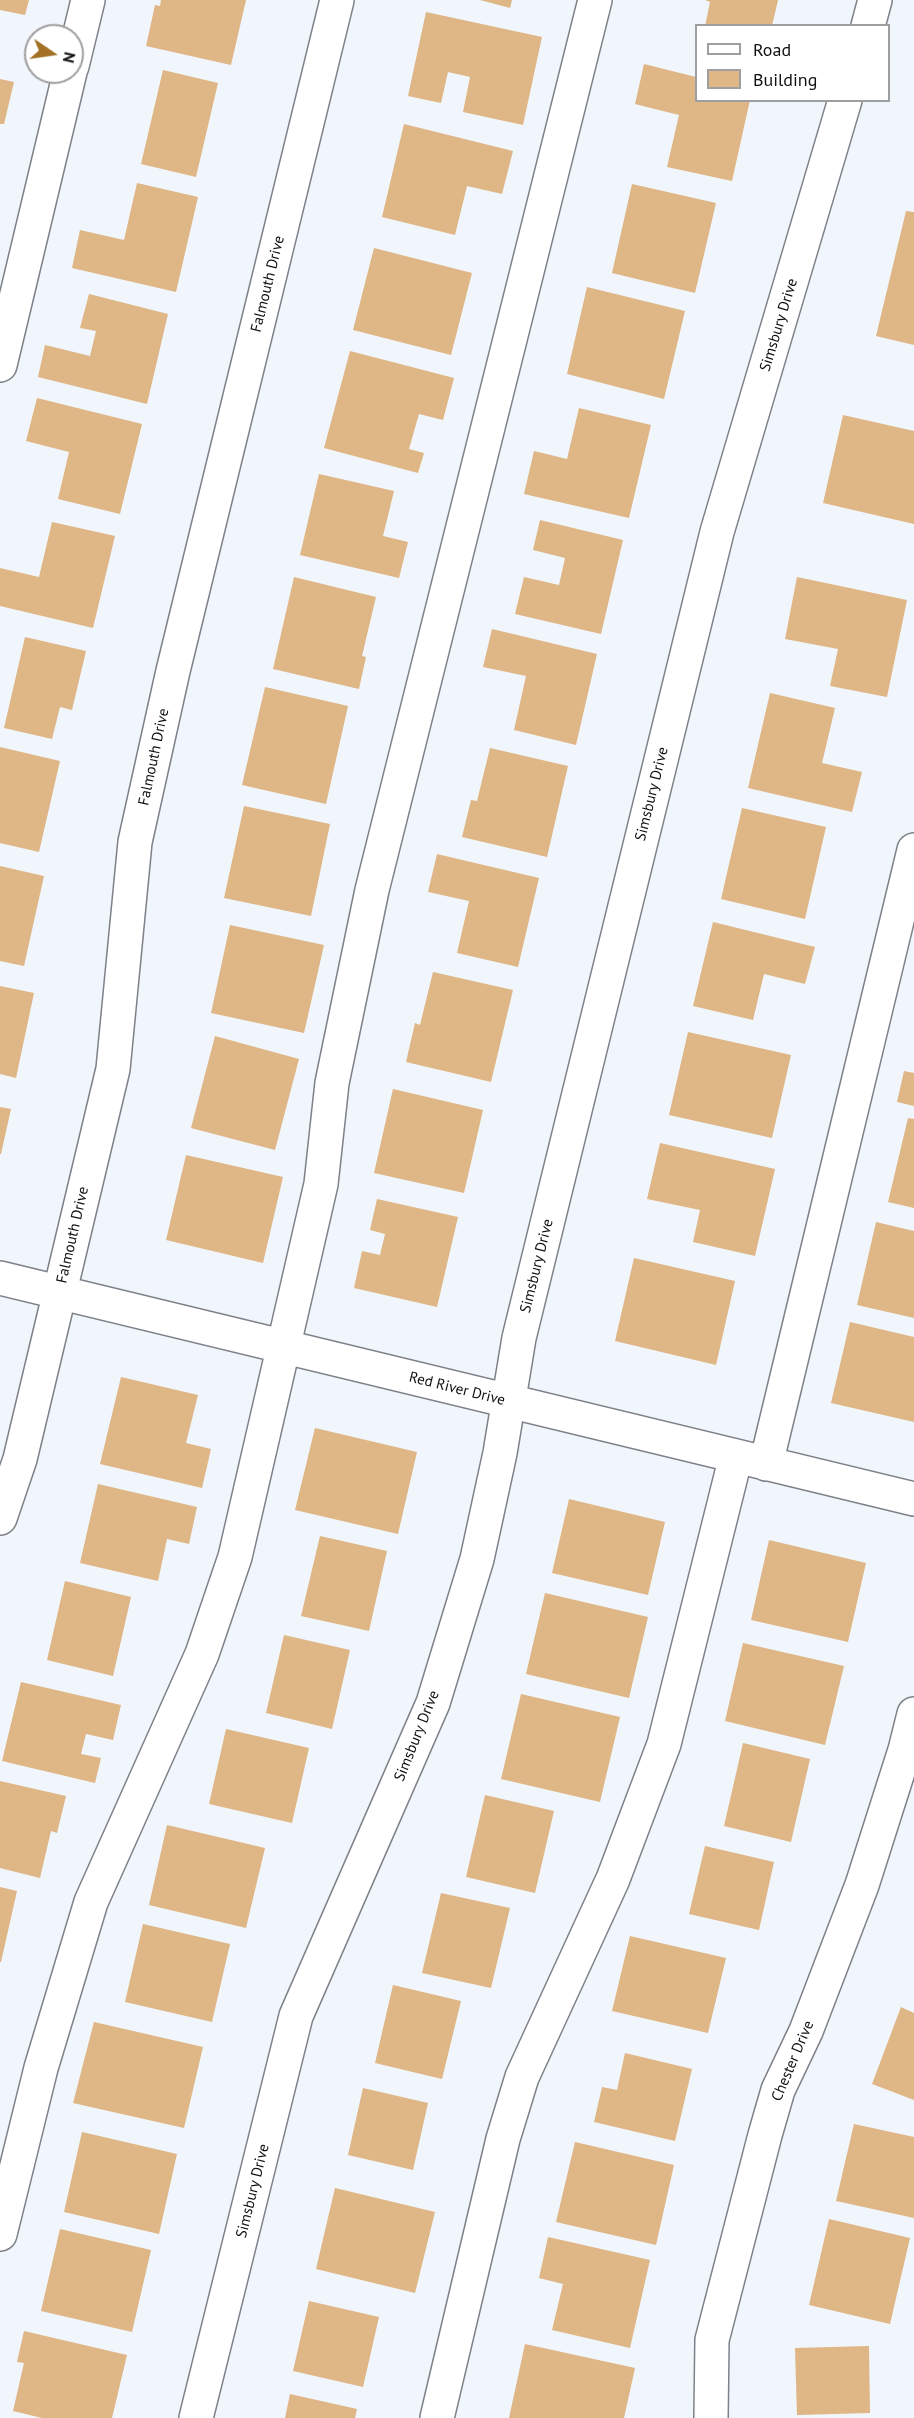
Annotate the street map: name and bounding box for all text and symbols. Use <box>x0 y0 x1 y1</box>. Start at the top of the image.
north arrow <box>24 24 84 84</box>
legend <box>695 24 890 102</box>
text: Road <box>753 38 791 61</box>
text: N <box>59 50 81 65</box>
text: Building <box>753 68 817 91</box>
street label: Falmouth Drive <box>247 234 289 334</box>
street label: Simsbury Drive <box>756 276 802 374</box>
street label: Falmouth Drive <box>135 707 173 807</box>
street label: Simsbury Drive <box>632 745 672 843</box>
street label: Falmouth Drive <box>53 1185 93 1285</box>
street label: Simsbury Drive <box>517 1217 557 1315</box>
street label: Red River Drive <box>407 1368 507 1410</box>
street label: Simsbury Drive <box>391 1688 443 1784</box>
street label: Chester Drive <box>768 2018 818 2104</box>
street label: Simsbury Drive <box>233 2142 273 2240</box>

